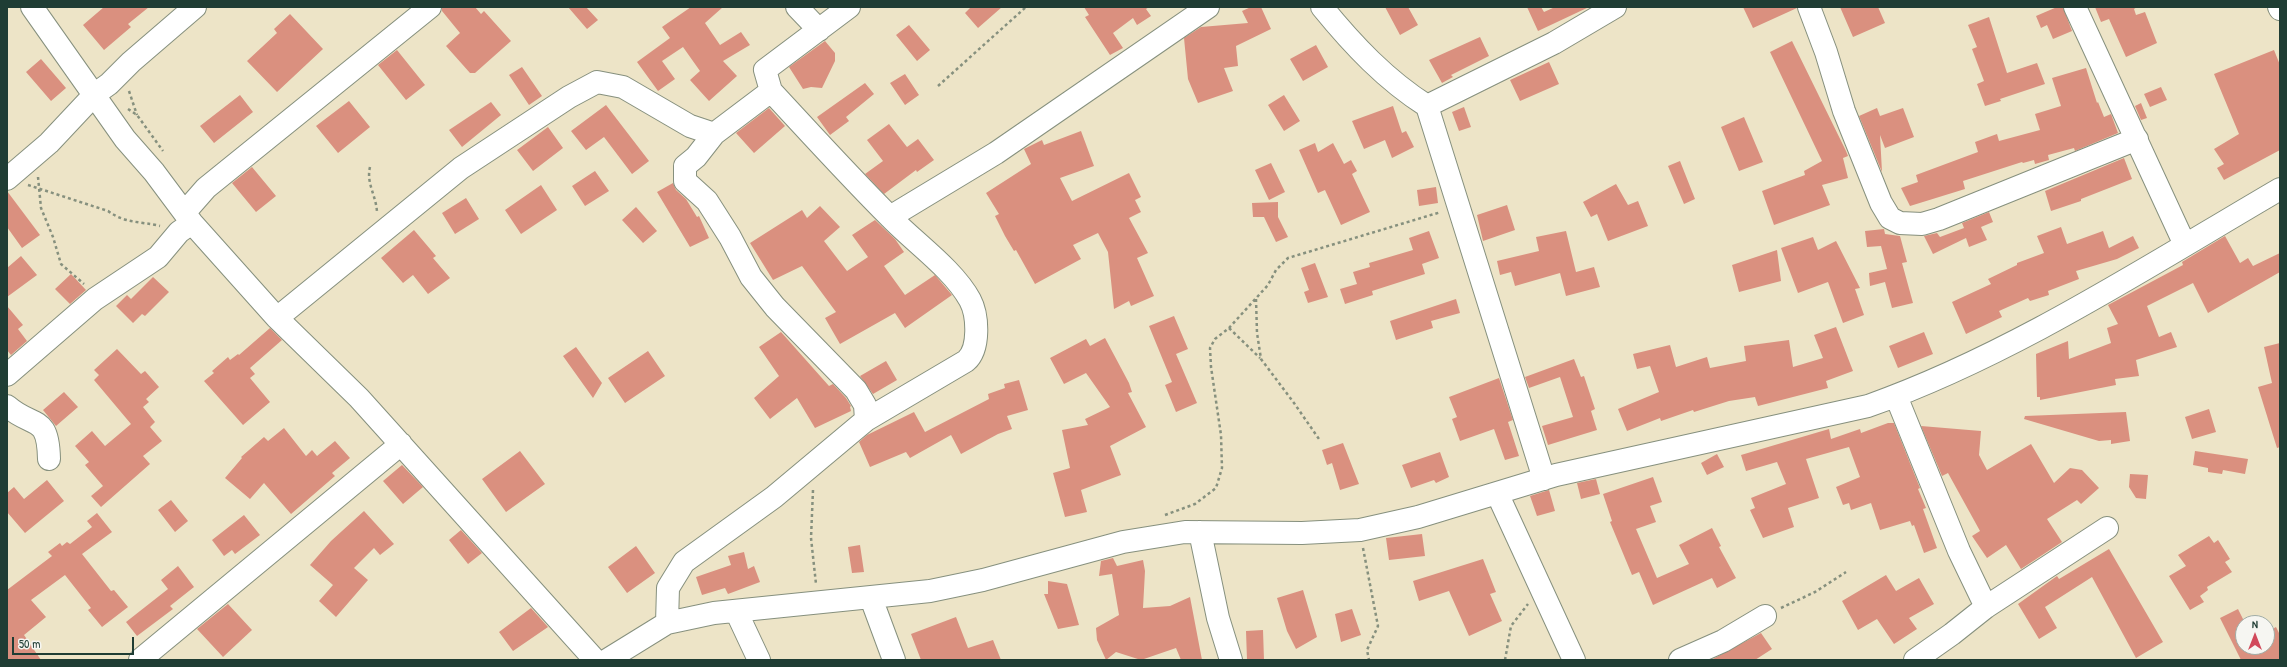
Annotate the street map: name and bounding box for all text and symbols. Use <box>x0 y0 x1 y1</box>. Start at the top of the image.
north arrow <box>2235 615 2275 655</box>
text: N <box>2252 617 2258 631</box>
scale bar <box>14 629 136 655</box>
text: 50 m <box>19 635 40 652</box>

